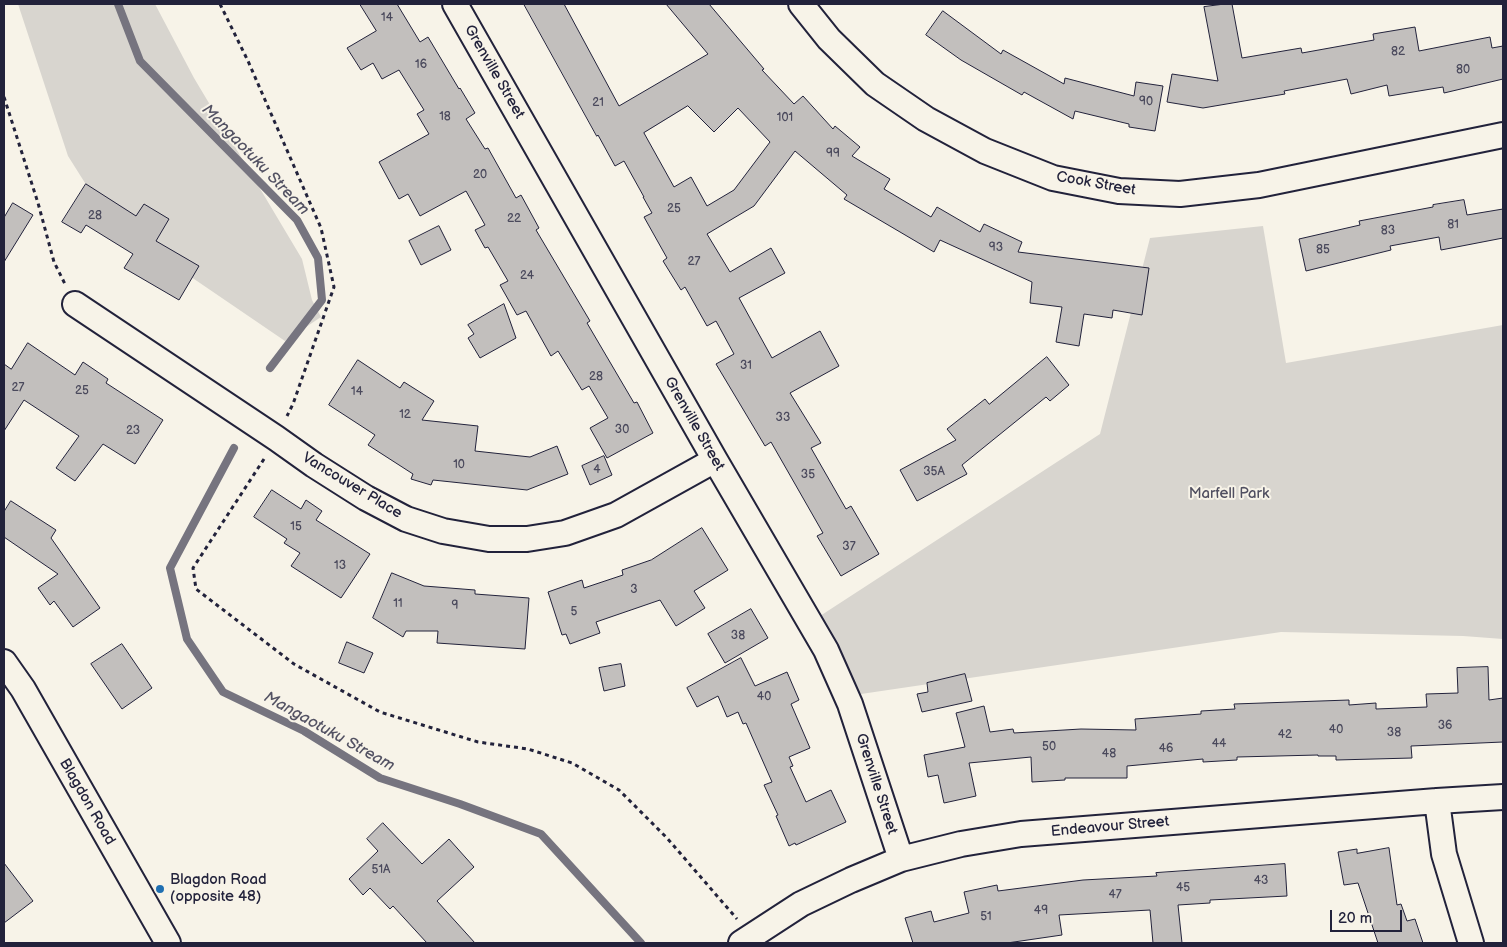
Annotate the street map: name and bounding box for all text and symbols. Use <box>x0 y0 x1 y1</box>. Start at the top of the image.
house number: 14 <box>381 11 393 25</box>
street label: Grenville Street <box>460 22 528 122</box>
house number: 82 <box>1391 45 1405 59</box>
house number: 16 <box>415 58 427 72</box>
house number: 80 <box>1456 63 1470 77</box>
house number: 90 <box>1139 95 1153 109</box>
house number: 21 <box>592 96 604 110</box>
water label: Mangaotuku Stream <box>197 101 313 219</box>
house number: 18 <box>439 110 451 124</box>
house number: 101 <box>777 111 793 125</box>
house number: 99 <box>826 147 840 161</box>
house number: 20 <box>473 168 487 182</box>
street label: Cook Street <box>1055 168 1137 200</box>
house number: 25 <box>667 202 681 216</box>
house number: 28 <box>88 209 102 223</box>
house number: 22 <box>507 212 521 226</box>
house number: 81 <box>1447 218 1459 232</box>
house number: 83 <box>1381 224 1395 238</box>
house number: 93 <box>989 241 1003 255</box>
house number: 85 <box>1316 243 1330 257</box>
house number: 27 <box>688 255 700 269</box>
house number: 24 <box>520 269 534 283</box>
house number: 31 <box>740 359 752 373</box>
house number: 28 <box>589 370 603 384</box>
street label: Grenville Street <box>660 374 728 474</box>
house number: 27 <box>12 381 24 395</box>
house number: 25 <box>75 384 89 398</box>
house number: 14 <box>351 385 363 399</box>
house number: 12 <box>399 408 411 422</box>
house number: 33 <box>776 411 790 425</box>
house number: 30 <box>615 423 629 437</box>
house number: 23 <box>126 424 140 438</box>
street label: Vancouver Place <box>299 449 405 523</box>
house number: 10 <box>453 458 465 472</box>
house number: 4 <box>593 463 601 477</box>
house number: 35A <box>923 465 945 479</box>
house number: 35 <box>801 468 815 482</box>
park label: Marfell Park <box>1189 485 1269 503</box>
house number: 15 <box>290 520 302 534</box>
house number: 37 <box>842 540 856 554</box>
house number: 13 <box>334 559 346 573</box>
house number: 3 <box>630 583 638 597</box>
house number: 11 <box>393 597 403 611</box>
house number: 9 <box>452 599 458 613</box>
house number: 5 <box>571 605 577 619</box>
house number: 38 <box>731 629 745 643</box>
water label: Mangaotuku Stream <box>260 688 398 776</box>
house number: 40 <box>757 690 771 704</box>
house number: 36 <box>1438 719 1452 733</box>
house number: 40 <box>1329 723 1343 737</box>
house number: 38 <box>1387 726 1401 740</box>
house number: 42 <box>1278 728 1292 742</box>
street label: Grenville Street <box>851 731 901 837</box>
house number: 44 <box>1212 737 1226 751</box>
house number: 50 <box>1042 740 1056 754</box>
house number: 46 <box>1159 742 1173 756</box>
house number: 48 <box>1102 747 1116 761</box>
street label: Blagdon Road <box>55 756 119 848</box>
street label: Endeavour Street <box>1050 813 1170 841</box>
house number: 51A <box>372 863 390 877</box>
place label: Blagdon Road (opposite 48) <box>170 871 267 906</box>
house number: 43 <box>1254 874 1268 888</box>
house number: 45 <box>1176 881 1190 895</box>
marker: Blagdon Road (opposite 48) <box>154 883 166 895</box>
house number: 47 <box>1108 888 1122 902</box>
scale bar <box>1332 900 1404 932</box>
house number: 49 <box>1034 904 1048 918</box>
text: 20 m <box>1338 909 1372 928</box>
house number: 51 <box>980 910 992 924</box>

